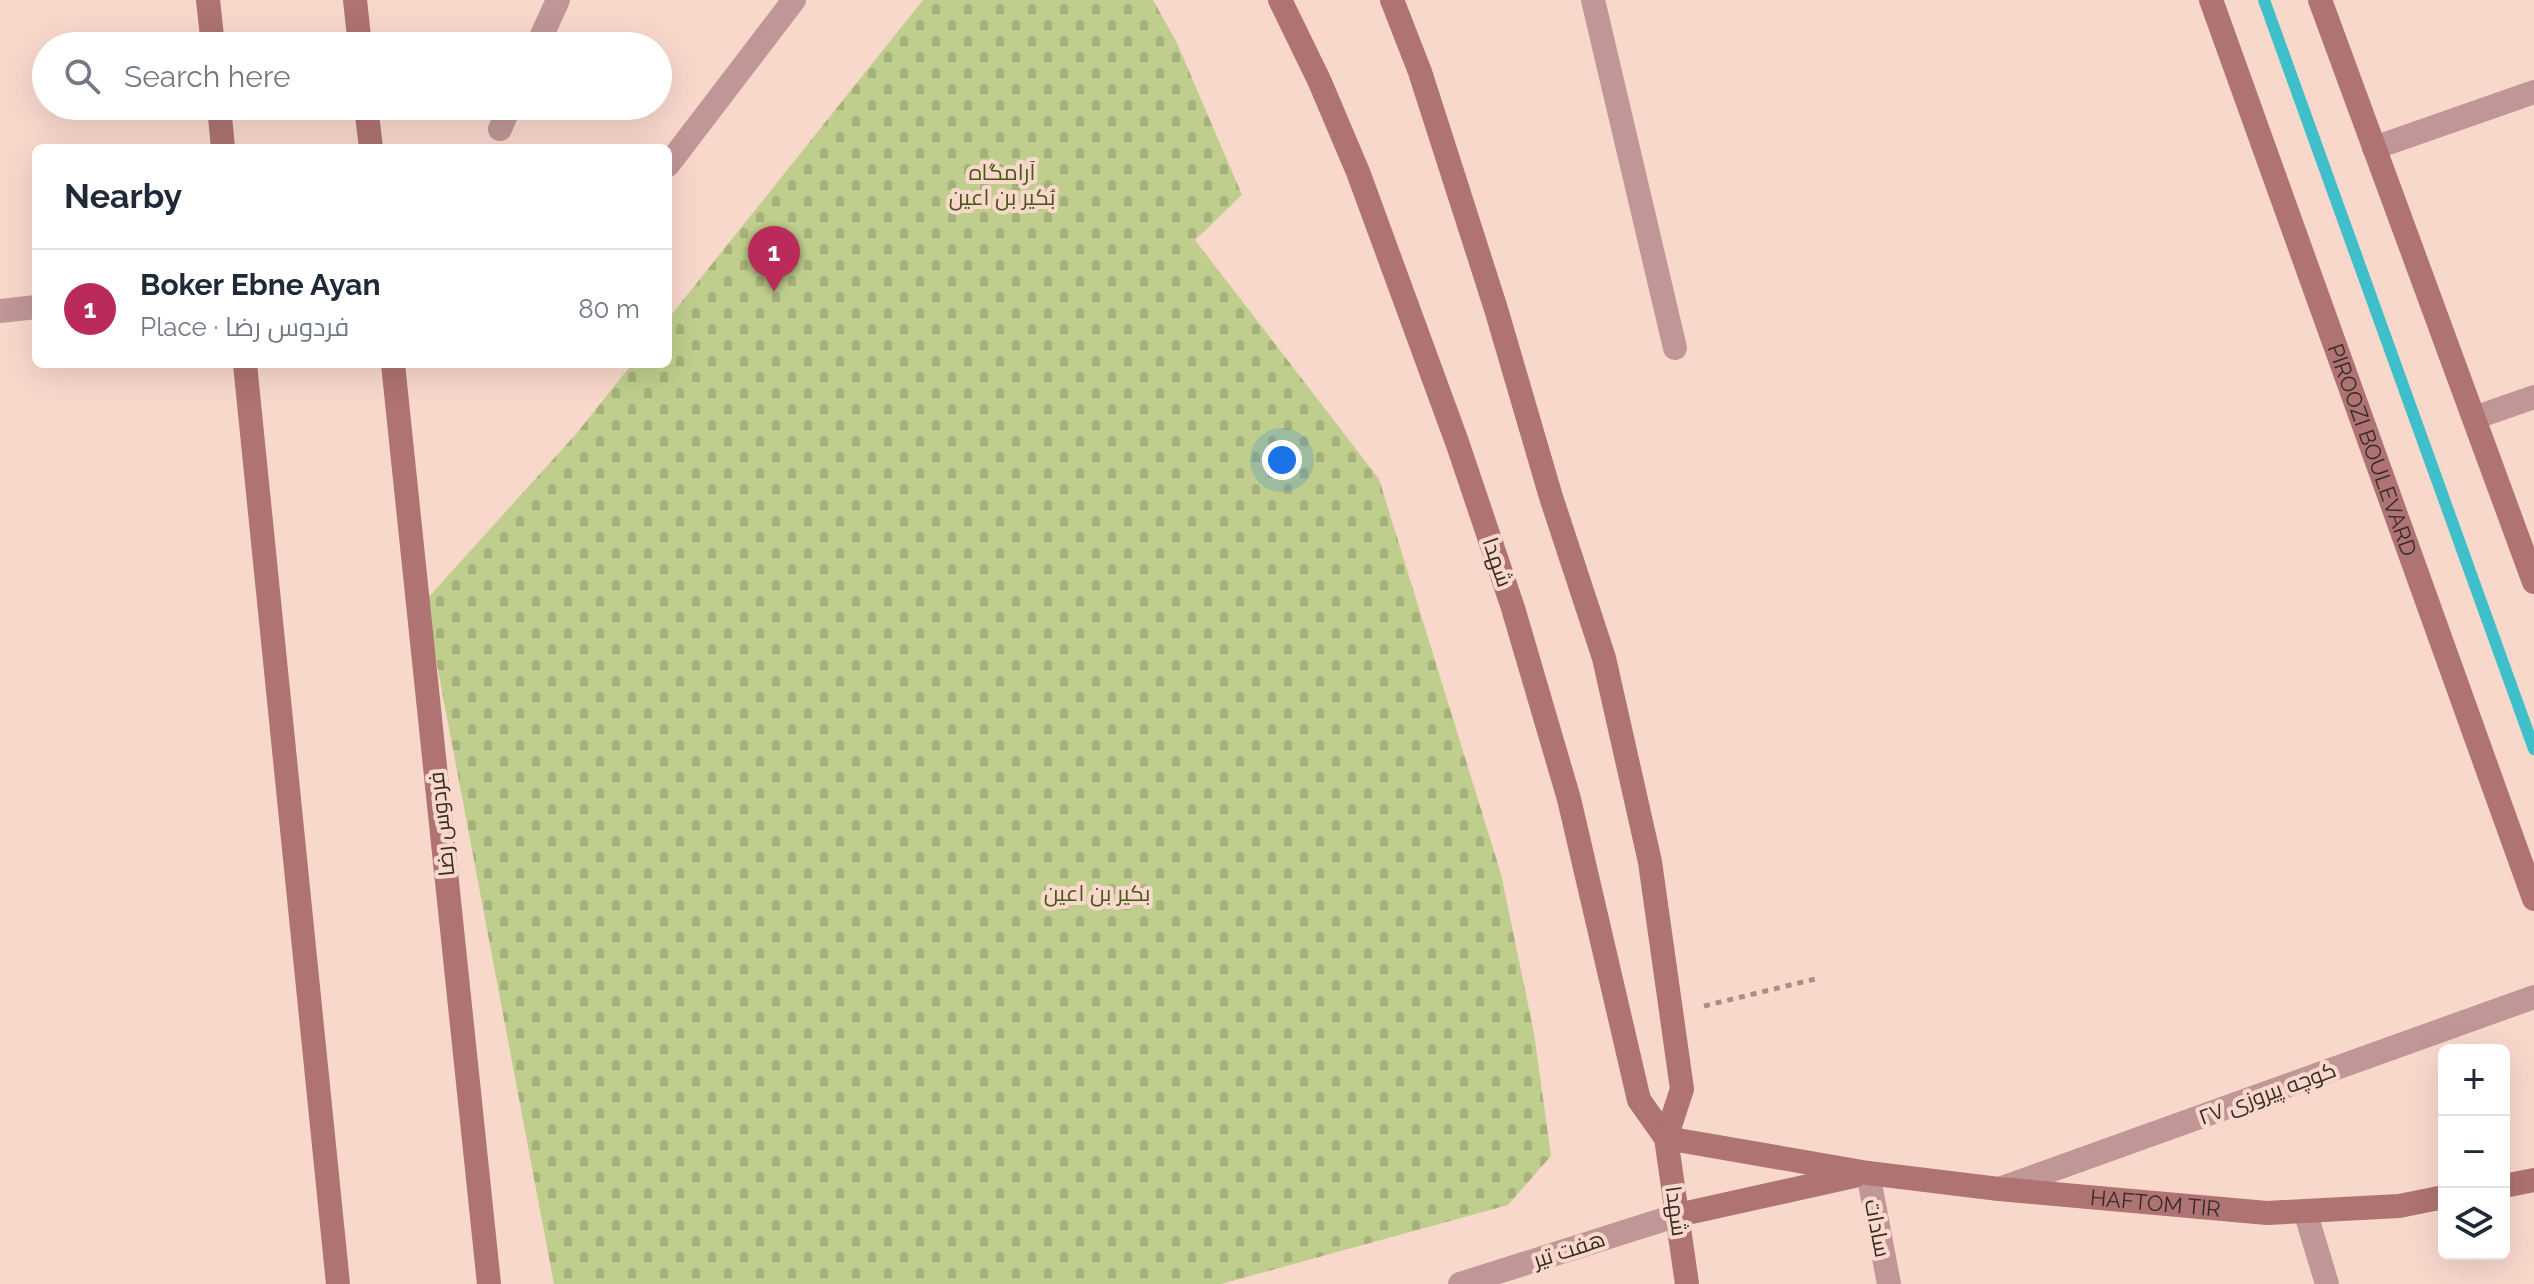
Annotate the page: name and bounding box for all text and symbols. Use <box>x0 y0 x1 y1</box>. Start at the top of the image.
search box <box>32 32 672 120</box>
icon: search <box>60 54 104 98</box>
text: Search here <box>124 59 291 94</box>
park label: آرامگاه بُکیر بن اعین <box>949 159 1055 211</box>
text: Nearby <box>64 176 182 216</box>
pin: 1 <box>748 226 800 292</box>
text: Boker Ebne Ayan <box>140 267 381 302</box>
text: 1 <box>84 294 96 324</box>
text: 80 m <box>578 294 640 324</box>
text: Place · فردوس رضا <box>140 312 349 342</box>
street label: PIROOZI BOULEVARD <box>2323 340 2423 560</box>
your location <box>1262 440 1302 480</box>
street label: شهدا <box>1477 534 1518 590</box>
street label: فردوس رضا <box>423 770 460 878</box>
park label: بکیر بن اعین <box>1044 880 1150 907</box>
map controls <box>2438 1044 2510 1260</box>
button: + <box>2438 1044 2510 1116</box>
street label: کوچه پیروزی ۲۷ <box>2195 1056 2340 1132</box>
button: − <box>2438 1116 2510 1188</box>
street label: شهدا <box>1660 1184 1693 1238</box>
street label: HAFTOM TIR <box>2089 1184 2222 1222</box>
button: layers <box>2438 1188 2510 1260</box>
street label: سادات <box>1860 1197 1896 1259</box>
street label: هفت تیر <box>1528 1225 1608 1273</box>

